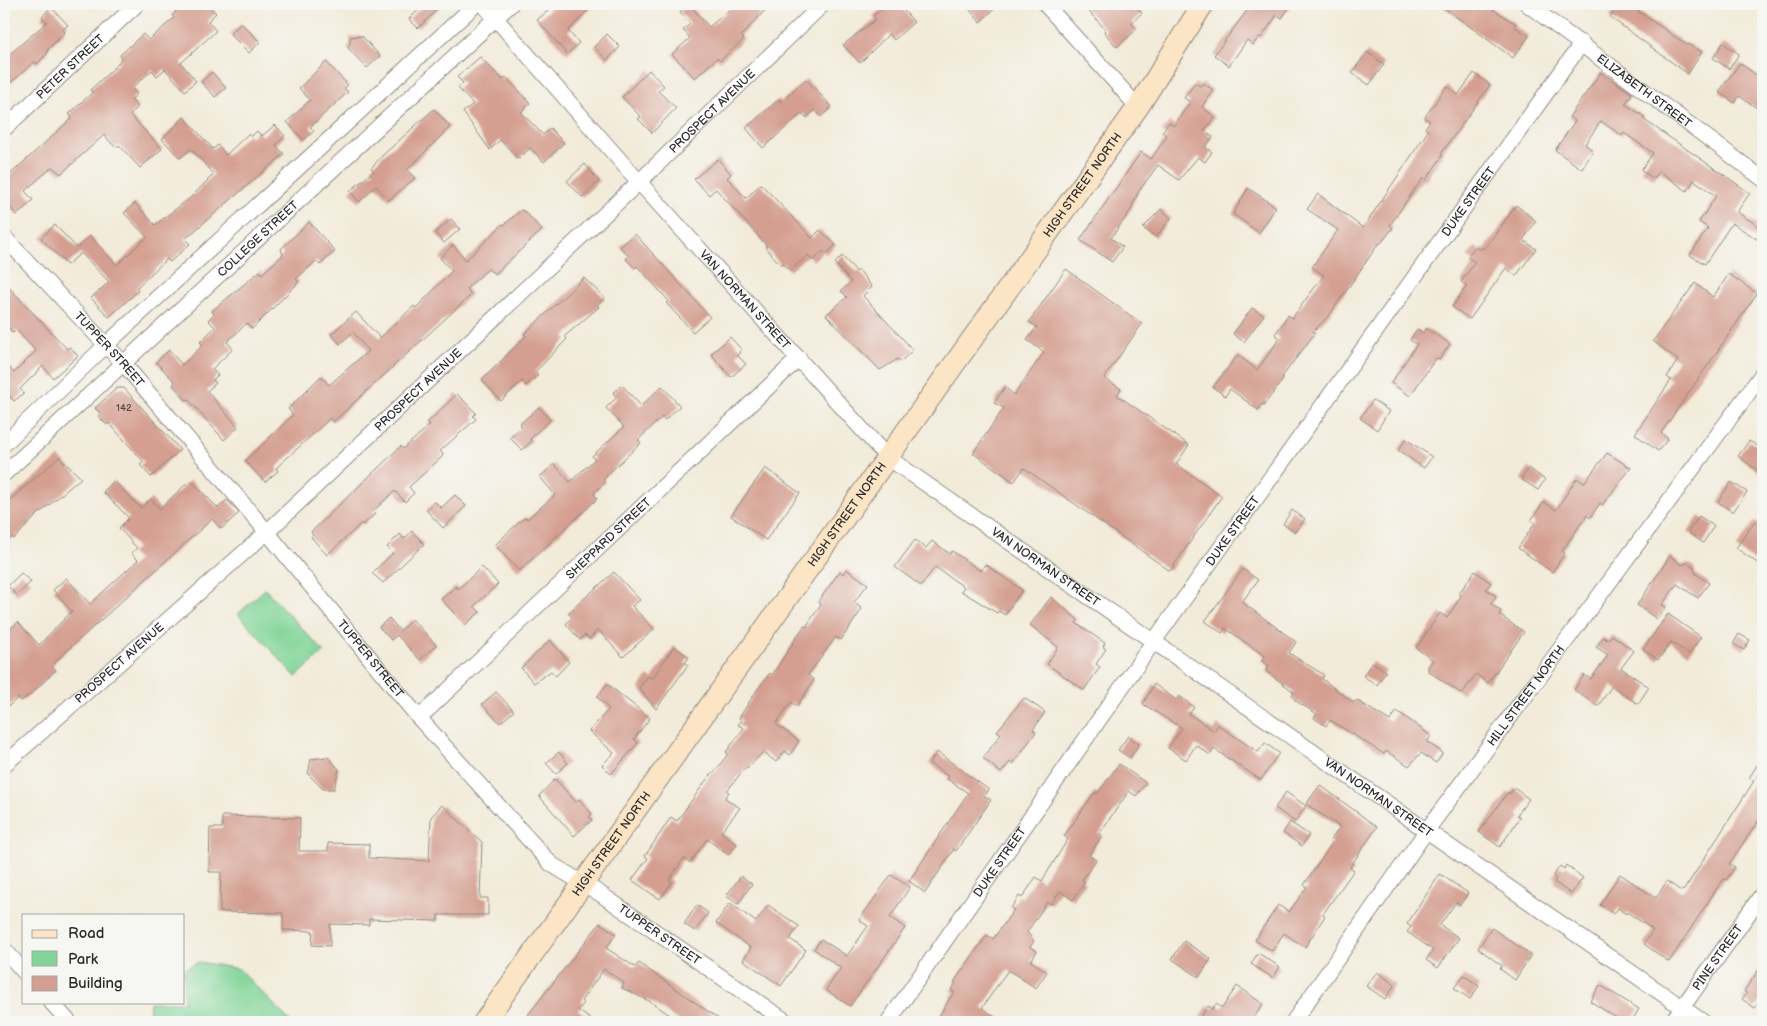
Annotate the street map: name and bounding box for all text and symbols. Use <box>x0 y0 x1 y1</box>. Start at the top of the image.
street label: PETER STREET <box>33 31 108 102</box>
street label: ELIZABETH STREET <box>1594 51 1695 131</box>
street label: PROSPECT AVENUE <box>666 66 759 156</box>
street label: HIGH STREET NORTH <box>1040 130 1125 240</box>
street label: DUKE STREET <box>1438 163 1499 239</box>
street label: COLLEGE STREET <box>214 197 302 280</box>
street label: VAN NORMAN STREET <box>696 247 794 353</box>
street label: TUPPER STREET <box>71 309 148 390</box>
street label: PROSPECT AVENUE <box>371 345 465 434</box>
house number: 142 <box>116 402 132 414</box>
street label: HIGH STREET NORTH <box>804 459 889 570</box>
street label: DUKE STREET <box>1203 493 1263 569</box>
street label: SHEPPARD STREET <box>563 494 655 582</box>
street label: VAN NORMAN STREET <box>989 524 1103 610</box>
street label: TUPPER STREET <box>334 617 407 701</box>
street label: PROSPECT AVENUE <box>72 619 167 706</box>
street label: HILL STREET NORTH <box>1484 642 1568 749</box>
street label: VAN NORMAN STREET <box>1322 755 1436 841</box>
street label: HIGH STREET NORTH <box>569 789 654 899</box>
street label: DUKE STREET <box>970 824 1030 900</box>
street label: TUPPER STREET <box>616 901 704 969</box>
legend <box>22 914 185 1004</box>
street label: PINE STREET <box>1689 921 1746 993</box>
text: Road <box>68 924 104 943</box>
text: Park <box>68 950 99 969</box>
text: Building <box>68 974 123 993</box>

